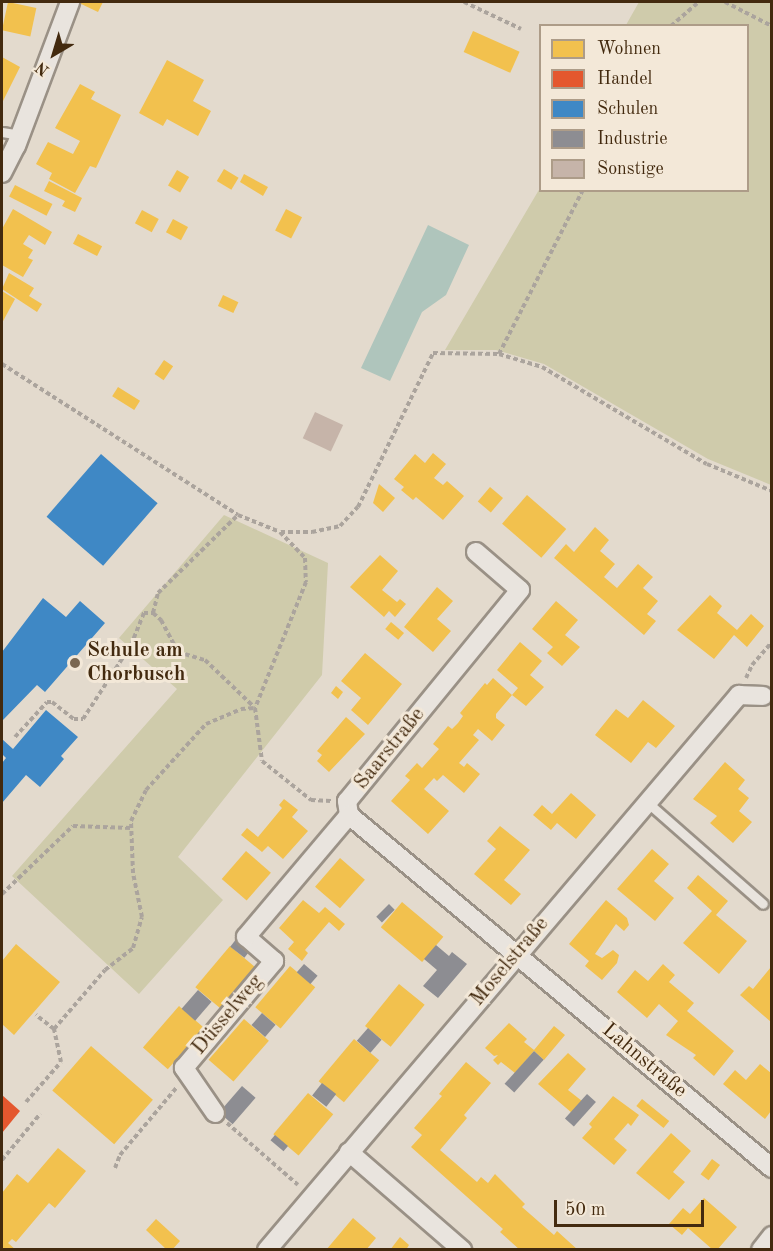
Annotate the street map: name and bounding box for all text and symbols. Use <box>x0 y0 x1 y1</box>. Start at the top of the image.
north arrow <box>24 24 84 84</box>
legend <box>539 24 749 192</box>
text: Wohnen <box>597 40 661 58</box>
text: N <box>33 58 53 78</box>
text: Handel <box>597 70 652 88</box>
text: Schulen <box>597 100 658 118</box>
text: Industrie <box>597 130 667 148</box>
text: Sonstige <box>597 160 664 178</box>
place label: Schule am Chorbusch <box>87 638 186 688</box>
marker: Schule am Chorbusch <box>68 656 82 670</box>
street label: Saarstraße <box>349 703 431 795</box>
street label: Moselstraße <box>465 912 555 1012</box>
street label: Düsselweg <box>187 970 269 1060</box>
street label: Lahnstraße <box>596 1018 692 1104</box>
scale bar <box>557 1188 707 1226</box>
text: 50 m <box>565 1201 605 1219</box>

